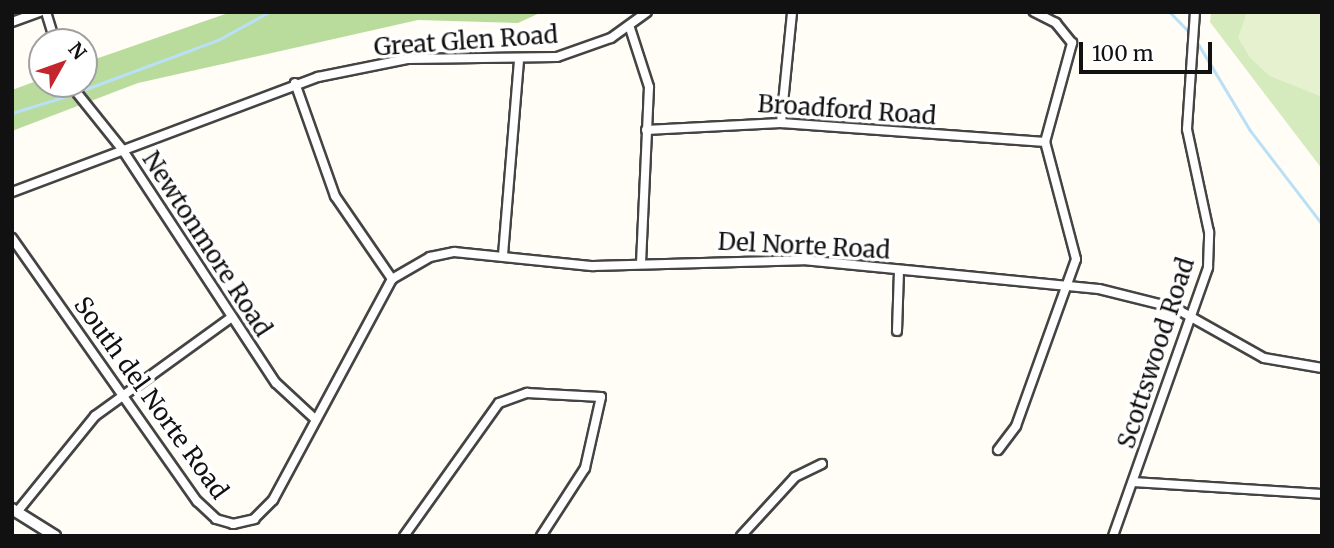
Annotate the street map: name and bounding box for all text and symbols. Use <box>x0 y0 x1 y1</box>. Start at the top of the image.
street label: Great Glen Road <box>373 20 559 62</box>
north arrow <box>28 28 98 98</box>
scale bar <box>1082 28 1215 72</box>
text: N <box>64 37 92 64</box>
text: 100 m <box>1092 40 1154 67</box>
street label: Broadford Road <box>757 89 937 131</box>
street label: Newtonmore Road <box>136 146 278 342</box>
street label: Del Norte Road <box>717 227 891 265</box>
street label: Scottswood Road <box>1112 254 1200 452</box>
street label: South del Norte Road <box>68 291 234 505</box>

